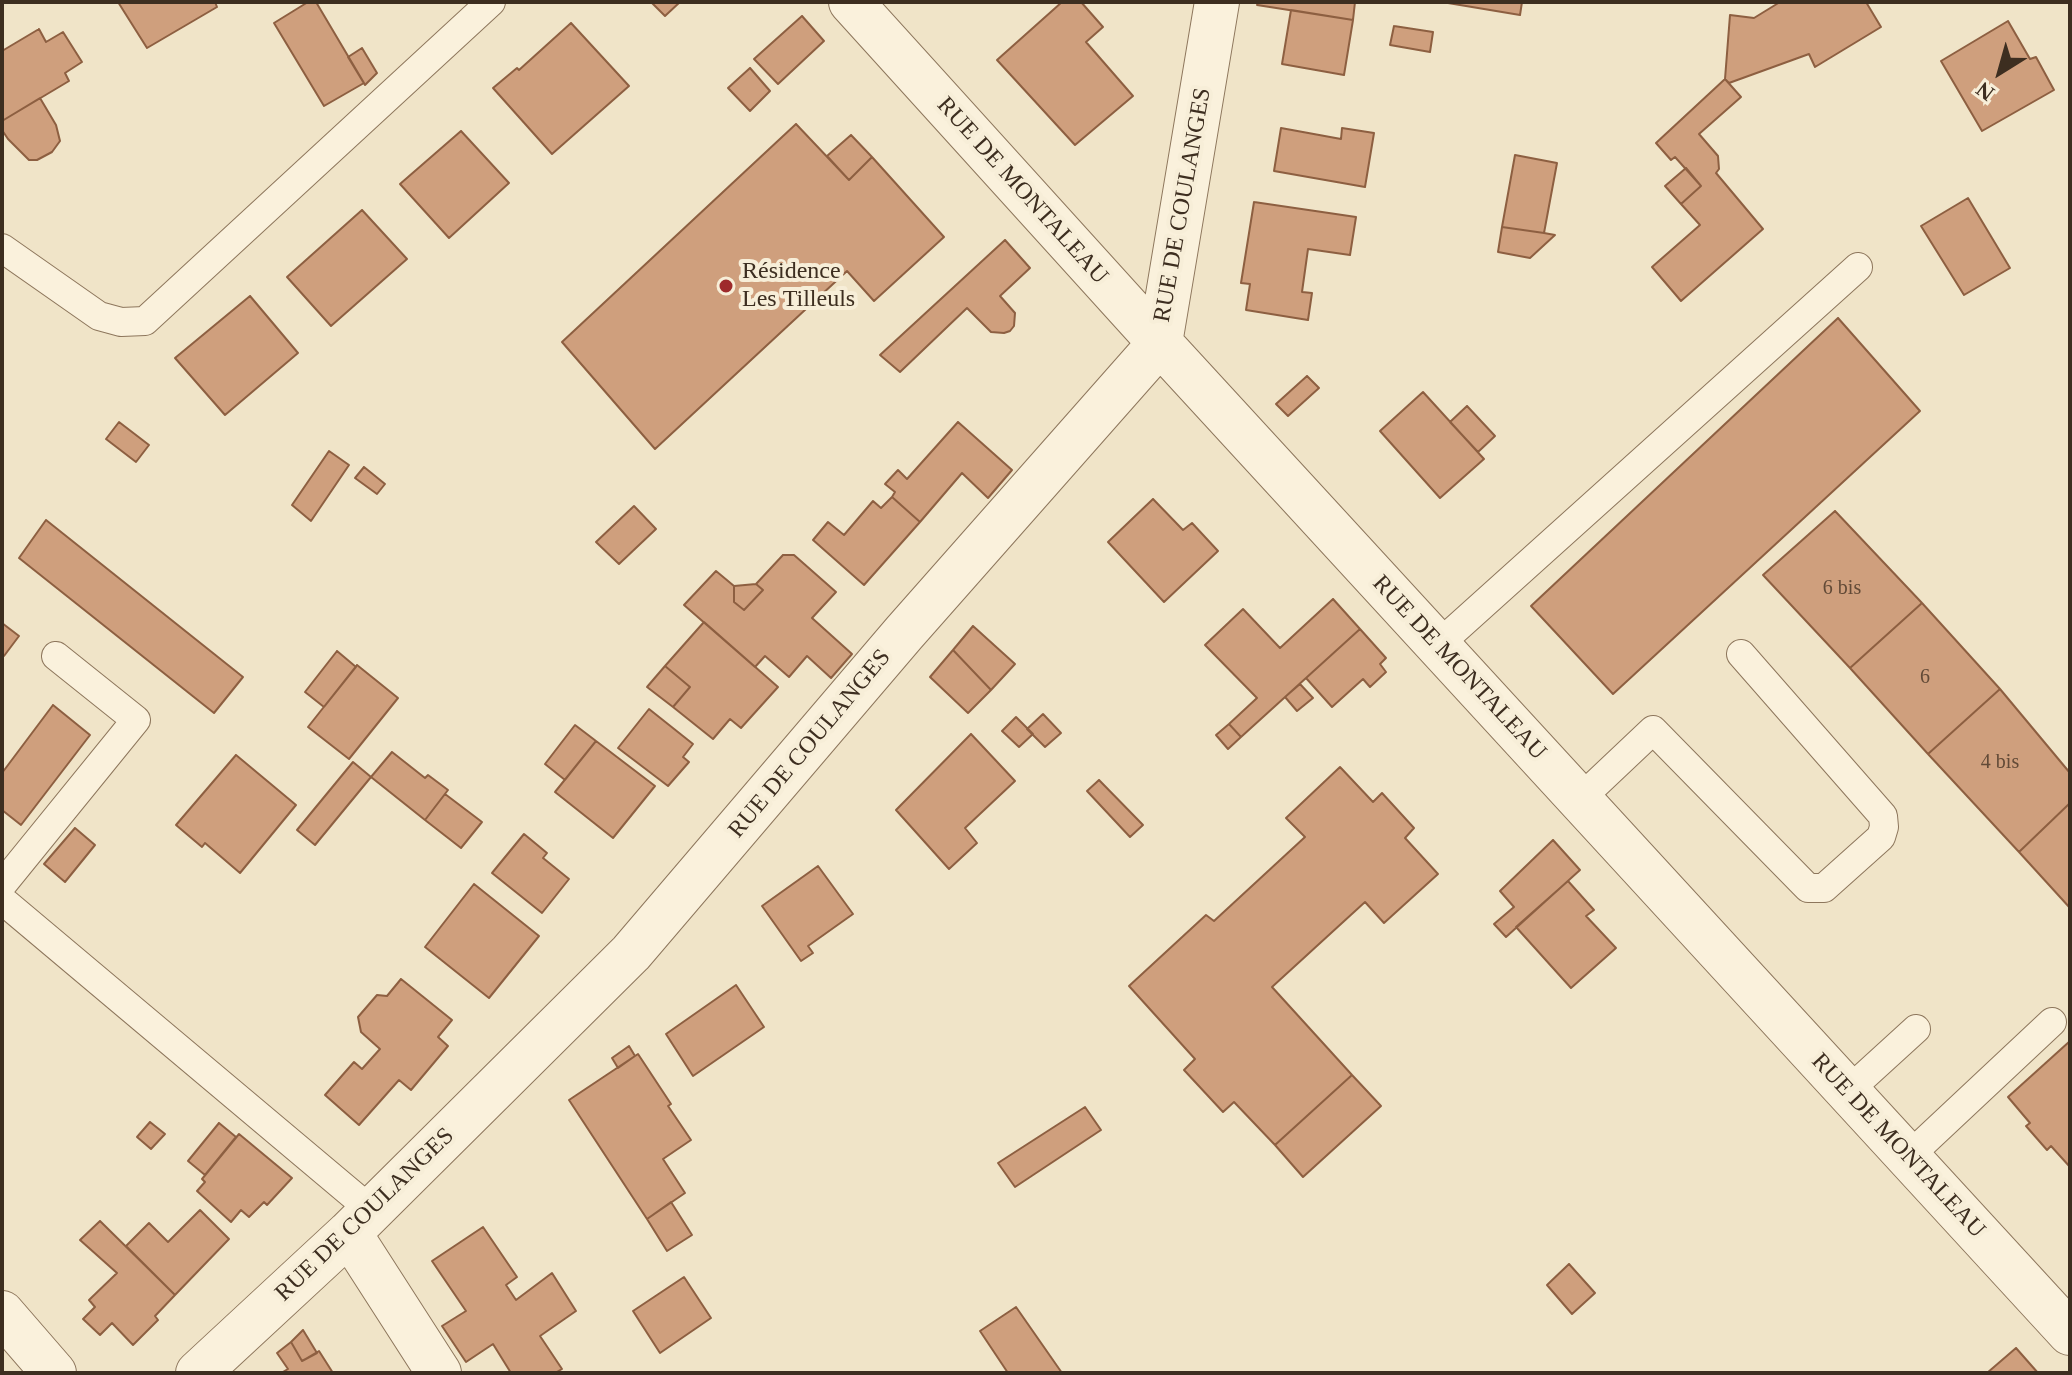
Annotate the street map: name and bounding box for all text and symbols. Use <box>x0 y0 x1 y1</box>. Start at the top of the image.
north arrow <box>1960 32 2040 112</box>
text: N <box>1971 77 1999 106</box>
street label: RUE DE COULANGES <box>1148 86 1218 324</box>
street label: RUE DE MONTALEAU <box>930 91 1114 291</box>
place label: Résidence Les Tilleuls <box>742 258 855 314</box>
marker: Résidence Les Tilleuls <box>717 277 735 295</box>
street label: RUE DE MONTALEAU <box>1366 570 1552 766</box>
house number: 6 bis <box>1823 577 1861 601</box>
street label: RUE DE COULANGES <box>723 644 897 844</box>
house number: 6 <box>1920 666 1930 690</box>
house number: 4 bis <box>1981 751 2019 775</box>
street label: RUE DE MONTALEAU <box>1805 1048 1991 1244</box>
street label: RUE DE COULANGES <box>270 1122 460 1308</box>

